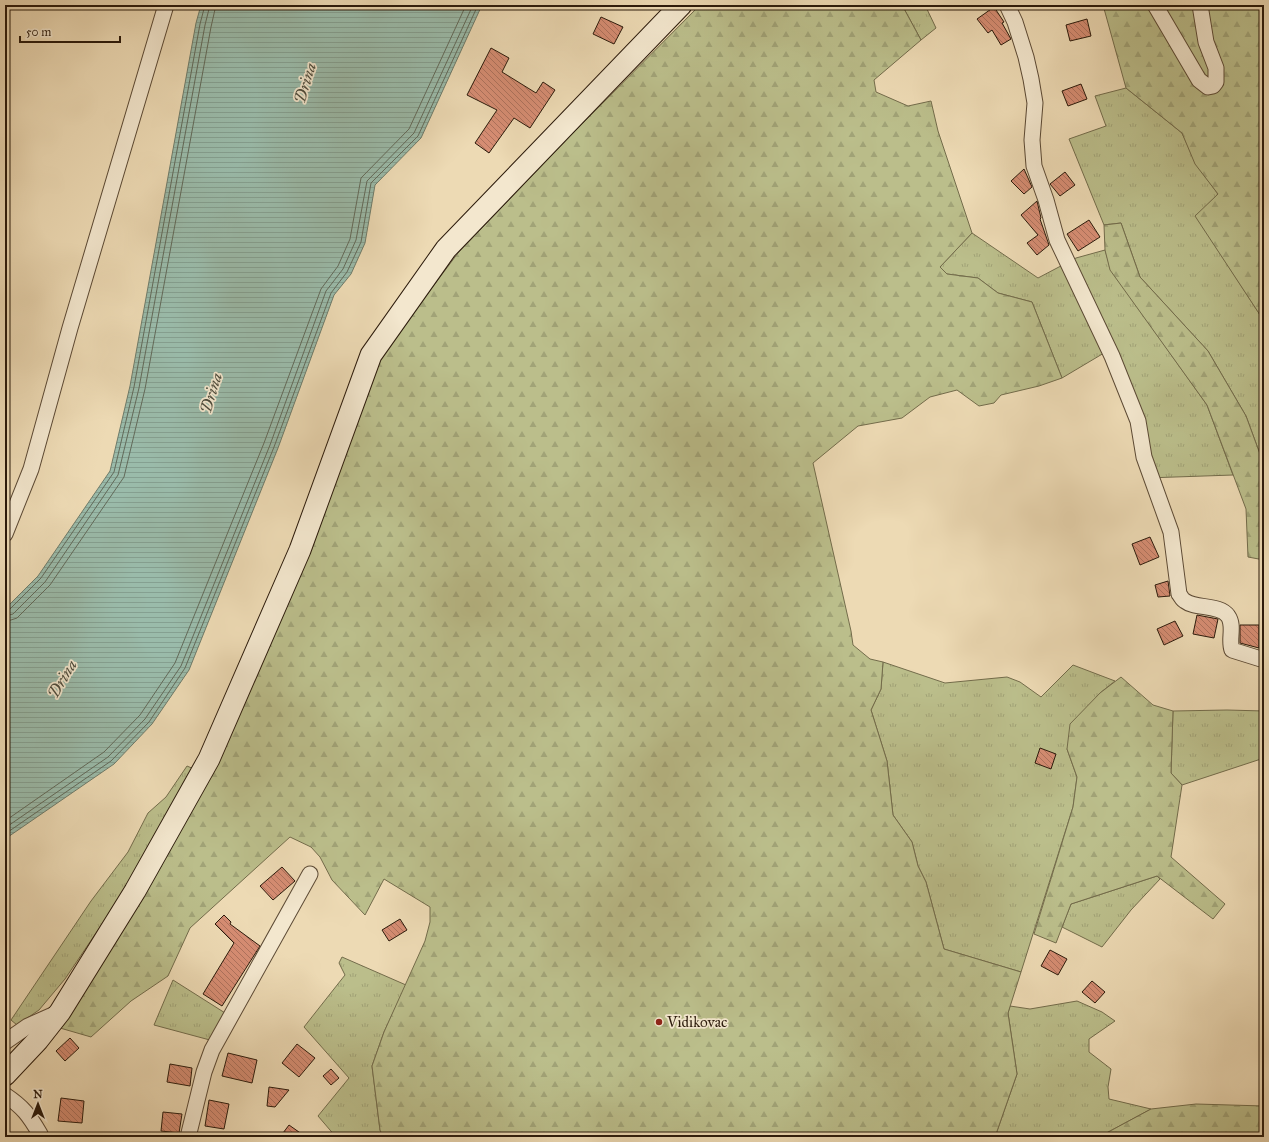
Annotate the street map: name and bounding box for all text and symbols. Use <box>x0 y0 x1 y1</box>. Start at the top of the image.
scale bar <box>20 18 120 44</box>
text: 50 m <box>26 25 51 39</box>
water label: Drina <box>290 60 320 105</box>
water label: Drina <box>196 370 226 415</box>
water label: Drina <box>43 656 81 702</box>
place label: Vidikovac <box>666 1013 727 1031</box>
marker: Vidikovac <box>654 1017 664 1027</box>
north arrow <box>18 1084 58 1124</box>
text: N <box>33 1088 43 1101</box>

